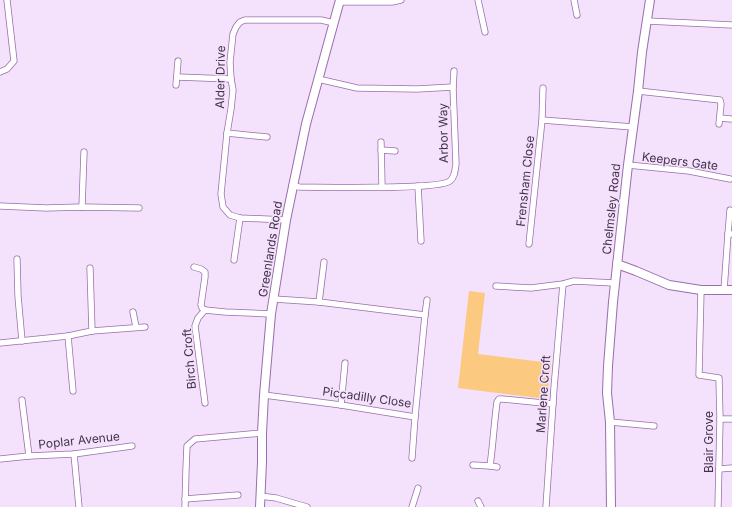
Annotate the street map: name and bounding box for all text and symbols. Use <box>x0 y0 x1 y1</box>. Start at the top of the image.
street label: Alder Drive <box>212 45 228 109</box>
street label: Arbor Way <box>435 103 451 163</box>
street label: Frensham Close <box>513 135 537 227</box>
street label: Keepers Gate <box>641 149 719 173</box>
street label: Chelmsley Road <box>599 163 623 255</box>
street label: Greenlands Road <box>255 200 285 298</box>
street label: Birch Croft <box>179 328 199 390</box>
street label: Marlene Croft <box>533 355 553 433</box>
street label: Piccadilly Close <box>322 383 412 411</box>
street label: Blair Grove <box>701 411 716 473</box>
street label: Poplar Avenue <box>38 428 120 452</box>

